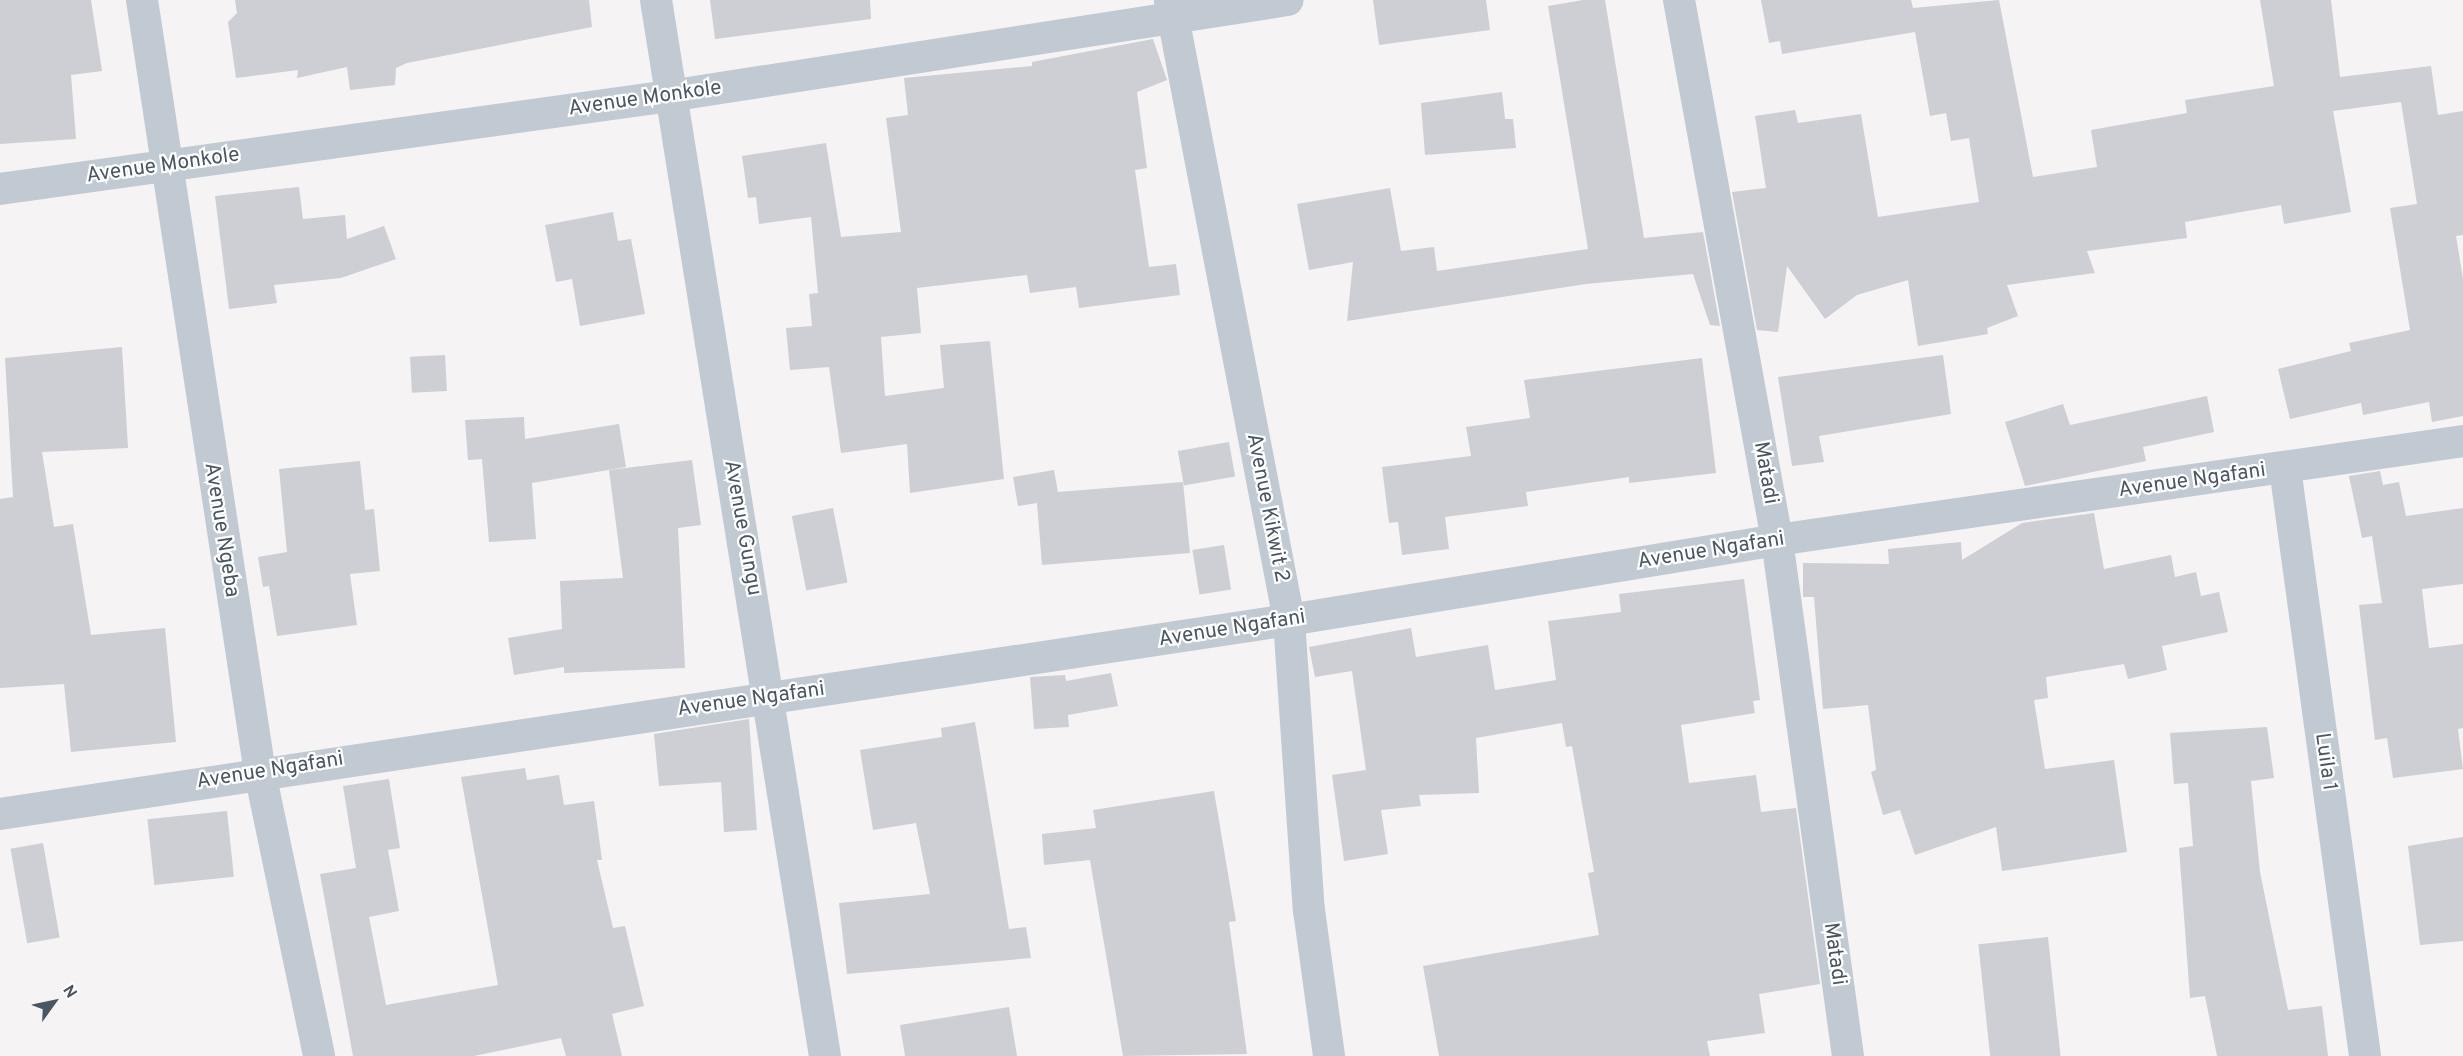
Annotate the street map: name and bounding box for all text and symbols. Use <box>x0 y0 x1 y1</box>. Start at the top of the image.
street label: Avenue Monkole <box>567 76 723 122</box>
street label: Avenue Monkole <box>85 143 241 189</box>
street label: Avenue Kikwit 2 <box>1240 431 1294 585</box>
street label: Matadi <box>1747 440 1783 506</box>
street label: Avenue Gungu <box>718 458 766 598</box>
street label: Avenue Ngafani <box>2117 458 2267 504</box>
street label: Avenue Ngeba <box>198 461 244 599</box>
street label: Avenue Ngafani <box>1636 527 1786 575</box>
street label: Avenue Ngafani <box>1157 605 1307 653</box>
street label: Avenue Ngafani <box>676 677 826 723</box>
street label: Luila 1 <box>2308 731 2342 793</box>
street label: Avenue Ngafani <box>195 747 345 795</box>
street label: Matadi <box>1817 921 1851 987</box>
north arrow <box>24 972 84 1032</box>
text: N <box>58 982 81 1002</box>

